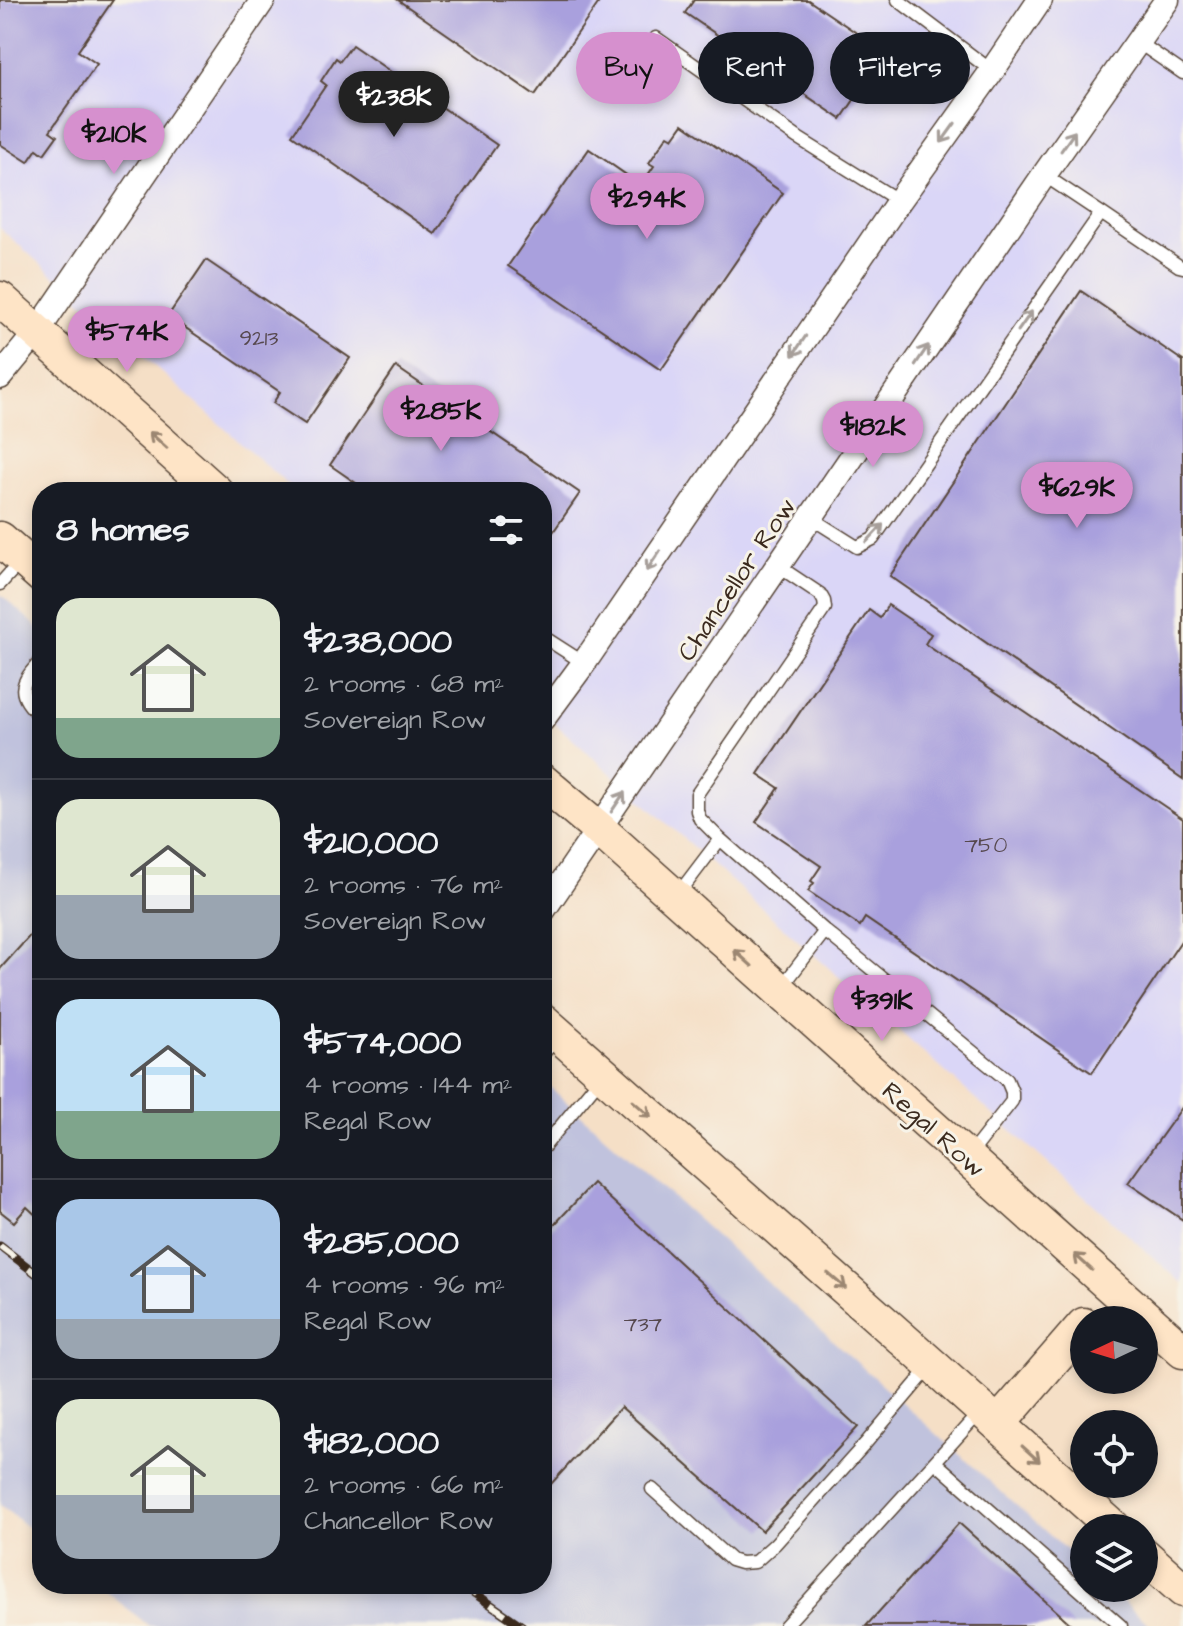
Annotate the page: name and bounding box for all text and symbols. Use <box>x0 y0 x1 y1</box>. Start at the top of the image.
chip: Buy <box>576 32 682 104</box>
chip: Rent <box>698 32 814 104</box>
chip: Filters <box>830 32 970 104</box>
pin: $238K <box>338 71 450 139</box>
text: $238K <box>356 79 432 115</box>
pin: $210K <box>58 108 170 176</box>
text: $210K <box>82 116 146 152</box>
one-way arrow <box>940 122 957 143</box>
one-way arrow <box>1060 130 1076 152</box>
pin: $294K <box>591 173 703 241</box>
text: $294K <box>608 181 686 217</box>
pin: $574K <box>71 306 183 374</box>
one-way arrow <box>1017 311 1033 333</box>
text: $574K <box>86 314 168 350</box>
house number: 9213 <box>239 323 279 354</box>
one-way arrow <box>791 335 808 357</box>
one-way arrow <box>913 345 930 367</box>
pin: $285K <box>385 385 497 453</box>
text: $285K <box>401 393 481 429</box>
pin: $182K <box>817 401 929 469</box>
text: $182K <box>840 409 906 445</box>
one-way arrow <box>149 431 169 449</box>
pin: $629K <box>1021 462 1133 530</box>
text: $629K <box>1039 470 1115 506</box>
street label: Chancellor Row <box>669 491 805 668</box>
text: 8 homes <box>56 506 190 554</box>
icon: filters <box>484 508 528 552</box>
one-way arrow <box>865 523 884 543</box>
one-way arrow <box>645 550 661 572</box>
text: $238,000 <box>304 618 452 666</box>
icon: home <box>120 630 216 726</box>
text: 2 rooms · 68 m² <box>304 666 504 702</box>
text: Sovereign Row <box>304 702 486 738</box>
one-way arrow <box>610 791 626 813</box>
text: $210,000 <box>304 819 439 867</box>
house number: 750 <box>965 830 1008 861</box>
icon: home <box>120 831 216 927</box>
text: 2 rooms · 76 m² <box>304 867 503 903</box>
text: Sovereign Row <box>304 903 486 939</box>
one-way arrow <box>733 949 753 967</box>
pin: $391K <box>826 975 938 1043</box>
text: $391K <box>851 983 913 1019</box>
text: $574,000 <box>304 1019 461 1067</box>
icon: home <box>120 1031 216 1127</box>
text: 4 rooms · 144 m² <box>304 1067 513 1103</box>
street label: Regal Row <box>872 1074 993 1187</box>
one-way arrow <box>632 1100 652 1118</box>
text: Regal Row <box>304 1103 432 1139</box>
text: $285,000 <box>304 1219 459 1267</box>
icon: home <box>120 1231 216 1327</box>
one-way arrow <box>1073 1253 1093 1271</box>
text: 4 rooms · 96 m² <box>304 1267 505 1303</box>
one-way arrow <box>827 1271 847 1289</box>
text: Regal Row <box>304 1303 432 1339</box>
north arrow <box>1070 1306 1158 1394</box>
map controls <box>1070 1306 1158 1602</box>
house number: 737 <box>624 1309 663 1340</box>
button: locate <box>1070 1410 1158 1498</box>
text: $182,000 <box>304 1419 439 1467</box>
icon: home <box>120 1431 216 1527</box>
one-way arrow <box>1021 1445 1041 1463</box>
text: 2 rooms · 66 m² <box>304 1467 504 1503</box>
text: Chancellor Row <box>304 1503 494 1539</box>
button: layers <box>1070 1514 1158 1602</box>

